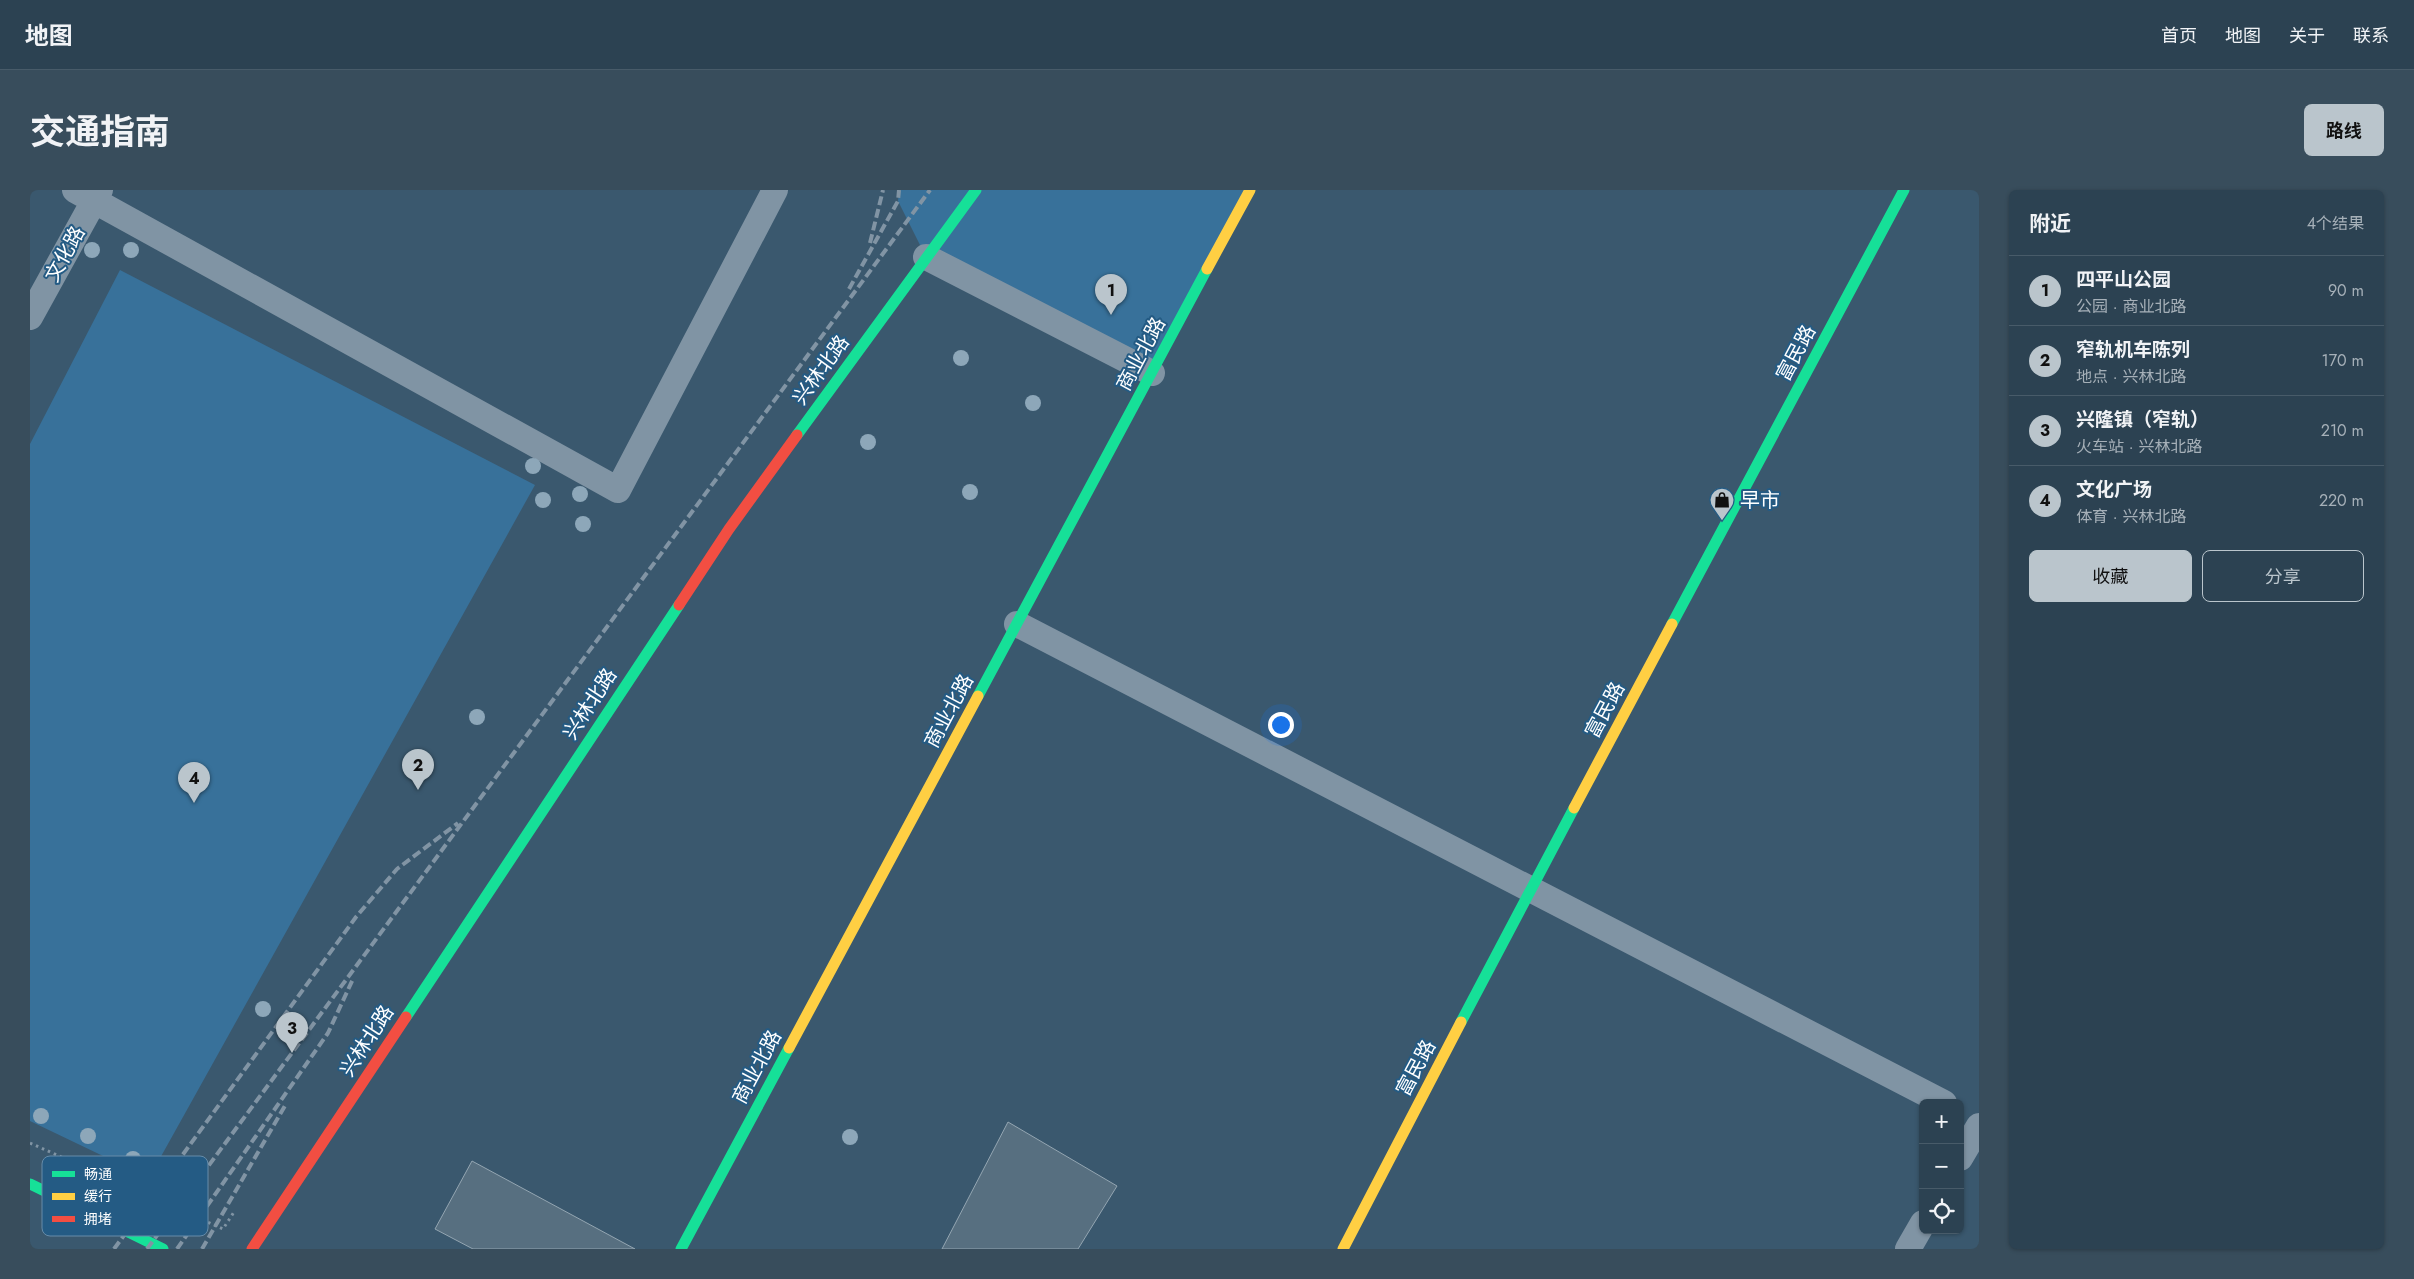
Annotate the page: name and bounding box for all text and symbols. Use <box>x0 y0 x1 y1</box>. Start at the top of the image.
text: 地图 <box>25 18 73 53</box>
text: 首页 <box>2161 23 2197 49</box>
text: 地图 <box>2225 23 2261 49</box>
text: 关于 <box>2289 23 2325 49</box>
text: 联系 <box>2353 23 2389 49</box>
button: 路线 <box>2304 104 2384 156</box>
text: 交通指南 <box>30 107 170 157</box>
text: 附近 <box>2029 209 2071 239</box>
text: 4个结果 <box>2307 212 2364 235</box>
street label: 文化路 <box>38 221 92 287</box>
text: 四平山公园 <box>2076 266 2171 293</box>
pin: 1 <box>1095 274 1127 315</box>
text: 1 <box>2041 279 2049 302</box>
text: 90 m <box>2328 279 2364 302</box>
text: 公园 · 商业北路 <box>2076 295 2186 318</box>
street label: 商业北路 <box>1109 312 1173 396</box>
street label: 富民路 <box>1769 320 1823 386</box>
street label: 兴林北路 <box>786 329 856 411</box>
text: 窄轨机车陈列 <box>2076 336 2190 363</box>
text: 2 <box>2040 349 2050 372</box>
text: 170 m <box>2322 349 2364 372</box>
text: 地点 · 兴林北路 <box>2076 365 2186 388</box>
text: 兴隆镇（窄轨） <box>2076 406 2209 433</box>
text: 3 <box>2040 419 2050 442</box>
text: 210 m <box>2321 419 2364 442</box>
text: 火车站 · 兴林北路 <box>2076 435 2202 458</box>
text: 文化广场 <box>2076 476 2152 503</box>
place label: 早市 <box>1740 486 1780 515</box>
shop icon: 早市 <box>1709 487 1735 521</box>
text: 4 <box>2039 489 2051 512</box>
text: 220 m <box>2319 489 2364 512</box>
text: 体育 · 兴林北路 <box>2076 505 2186 528</box>
button: 收藏 <box>2029 550 2192 602</box>
button: 分享 <box>2202 550 2364 602</box>
street label: 兴林北路 <box>556 663 624 745</box>
street label: 商业北路 <box>917 669 981 753</box>
street label: 富民路 <box>1578 677 1632 743</box>
your location <box>1268 712 1294 738</box>
pin: 2 <box>402 749 434 790</box>
pin: 4 <box>178 762 210 803</box>
street label: 兴林北路 <box>333 1000 401 1082</box>
pin: 3 <box>276 1012 308 1053</box>
street label: 商业北路 <box>725 1025 789 1109</box>
street label: 富民路 <box>1389 1035 1443 1101</box>
map controls <box>1919 1099 1964 1234</box>
button: + <box>1919 1099 1964 1144</box>
button: − <box>1919 1144 1964 1189</box>
legend <box>42 1156 208 1236</box>
text: 畅通 <box>84 1164 112 1184</box>
text: 缓行 <box>84 1186 112 1206</box>
button: locate <box>1919 1189 1964 1234</box>
text: 拥堵 <box>84 1209 112 1229</box>

